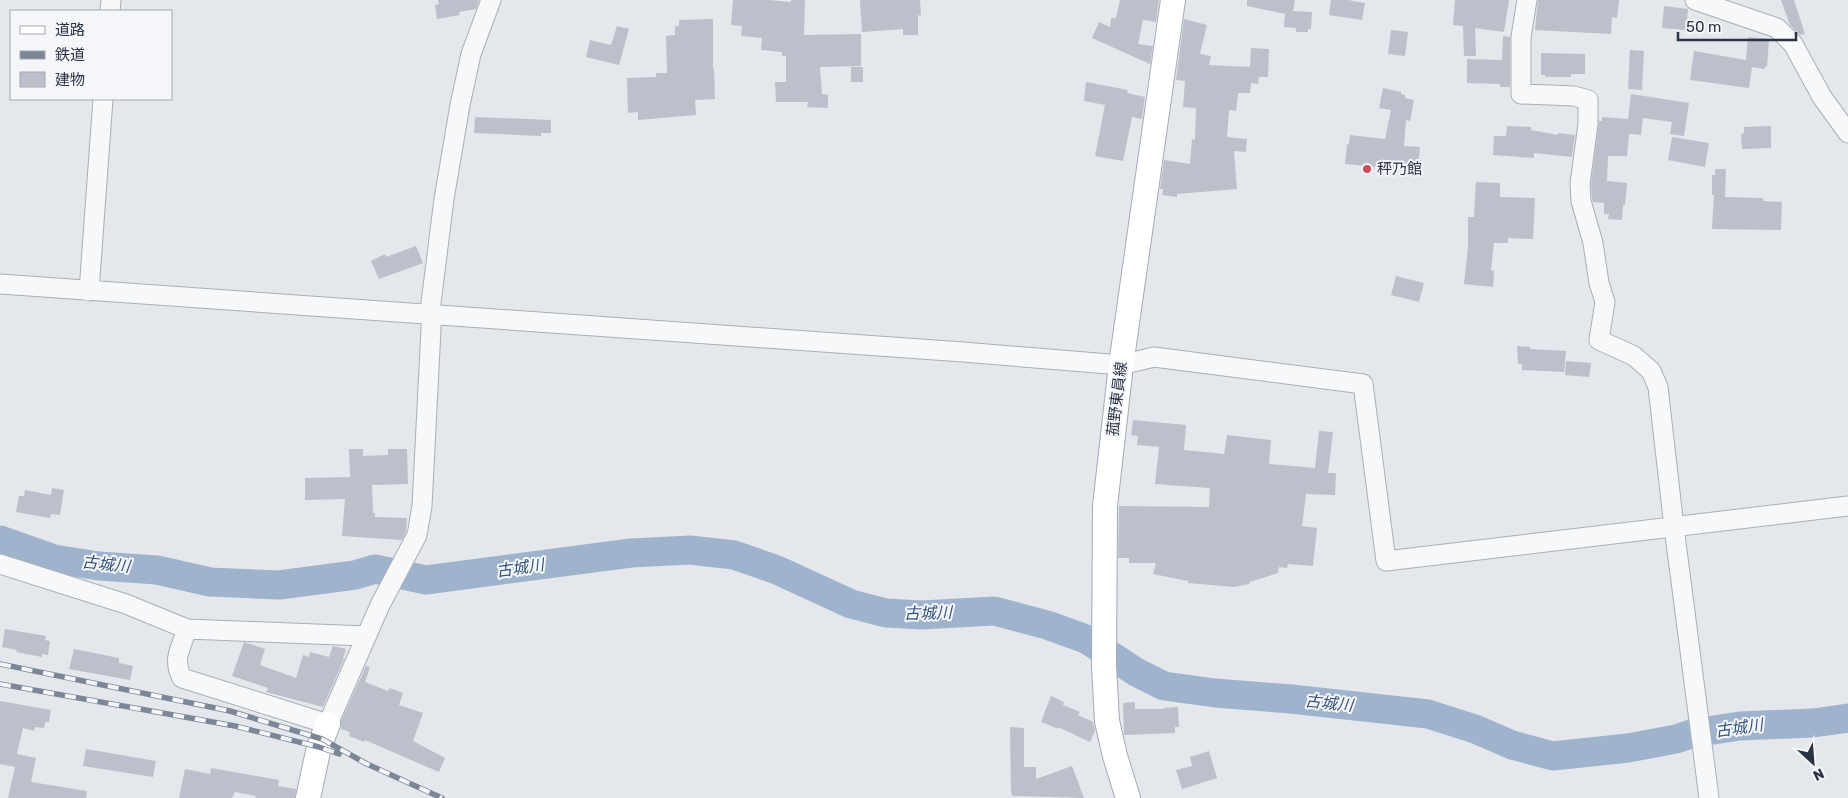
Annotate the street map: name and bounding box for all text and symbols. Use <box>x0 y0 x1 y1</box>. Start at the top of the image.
legend <box>10 10 172 100</box>
scale bar <box>1678 10 1796 42</box>
text: 50 m <box>1686 18 1721 36</box>
text: 道路 <box>55 21 85 39</box>
text: 鉄道 <box>55 46 85 64</box>
text: 建物 <box>55 71 85 89</box>
place label: 秤乃館 <box>1377 160 1422 178</box>
marker: 秤乃館 <box>1361 163 1373 175</box>
street label: 菰野東員線 <box>1103 361 1131 437</box>
water label: 古城川 <box>81 552 133 576</box>
water label: 古城川 <box>495 555 547 581</box>
water label: 古城川 <box>904 603 954 623</box>
water label: 古城川 <box>1304 691 1356 715</box>
water label: 古城川 <box>1714 715 1766 741</box>
north arrow <box>1788 738 1838 788</box>
text: N <box>1810 764 1827 784</box>

